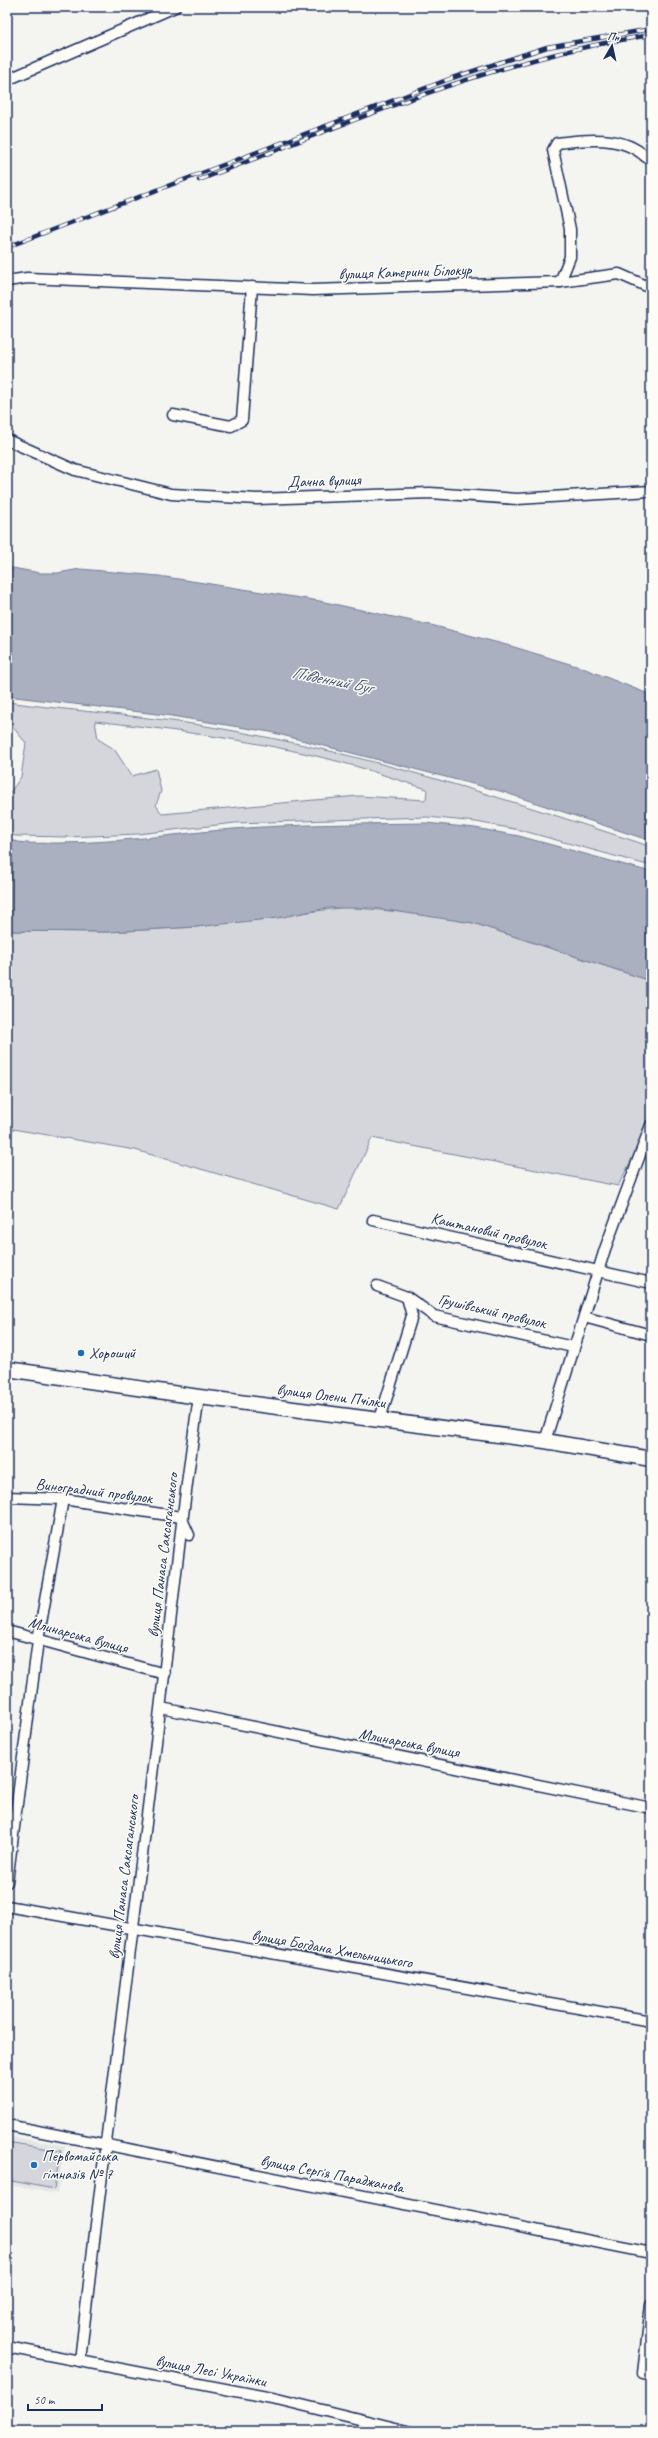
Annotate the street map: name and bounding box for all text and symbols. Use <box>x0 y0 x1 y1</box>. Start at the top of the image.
north arrow <box>592 26 632 66</box>
text: Пн <box>607 28 621 44</box>
street label: вулиця Катерини Білокур <box>338 260 473 284</box>
street label: Дачна вулиця <box>287 470 362 492</box>
water label: Південний Буг <box>290 662 378 699</box>
street label: Каштановий провулок <box>429 1208 550 1254</box>
street label: Грушівський провулок <box>436 1289 549 1333</box>
place label: Хороший <box>89 1343 137 1363</box>
marker: Хороший <box>76 1348 86 1358</box>
street label: вулиця Олени Пчілки <box>276 1379 387 1413</box>
street label: вулиця Панаса Саксаганського <box>143 1469 183 1638</box>
street label: Виноградний провулок <box>35 1474 155 1508</box>
street label: Млинарська вулиця <box>26 1612 131 1658</box>
street label: Млинарська вулиця <box>357 1723 463 1763</box>
street label: вулиця Панаса Саксаганського <box>104 1791 144 1960</box>
street label: вулиця Богдана Хмельницького <box>250 1925 415 1973</box>
place label: Первомайська гімназія № 7 <box>42 2146 119 2184</box>
street label: вулиця Сергія Параджанова <box>259 2150 407 2198</box>
marker: Первомайська гімназія № 7 <box>29 2160 39 2170</box>
street label: вулиця Лесі Українки <box>154 2350 269 2392</box>
scale bar <box>28 2386 102 2412</box>
text: 50 m <box>34 2392 56 2408</box>

